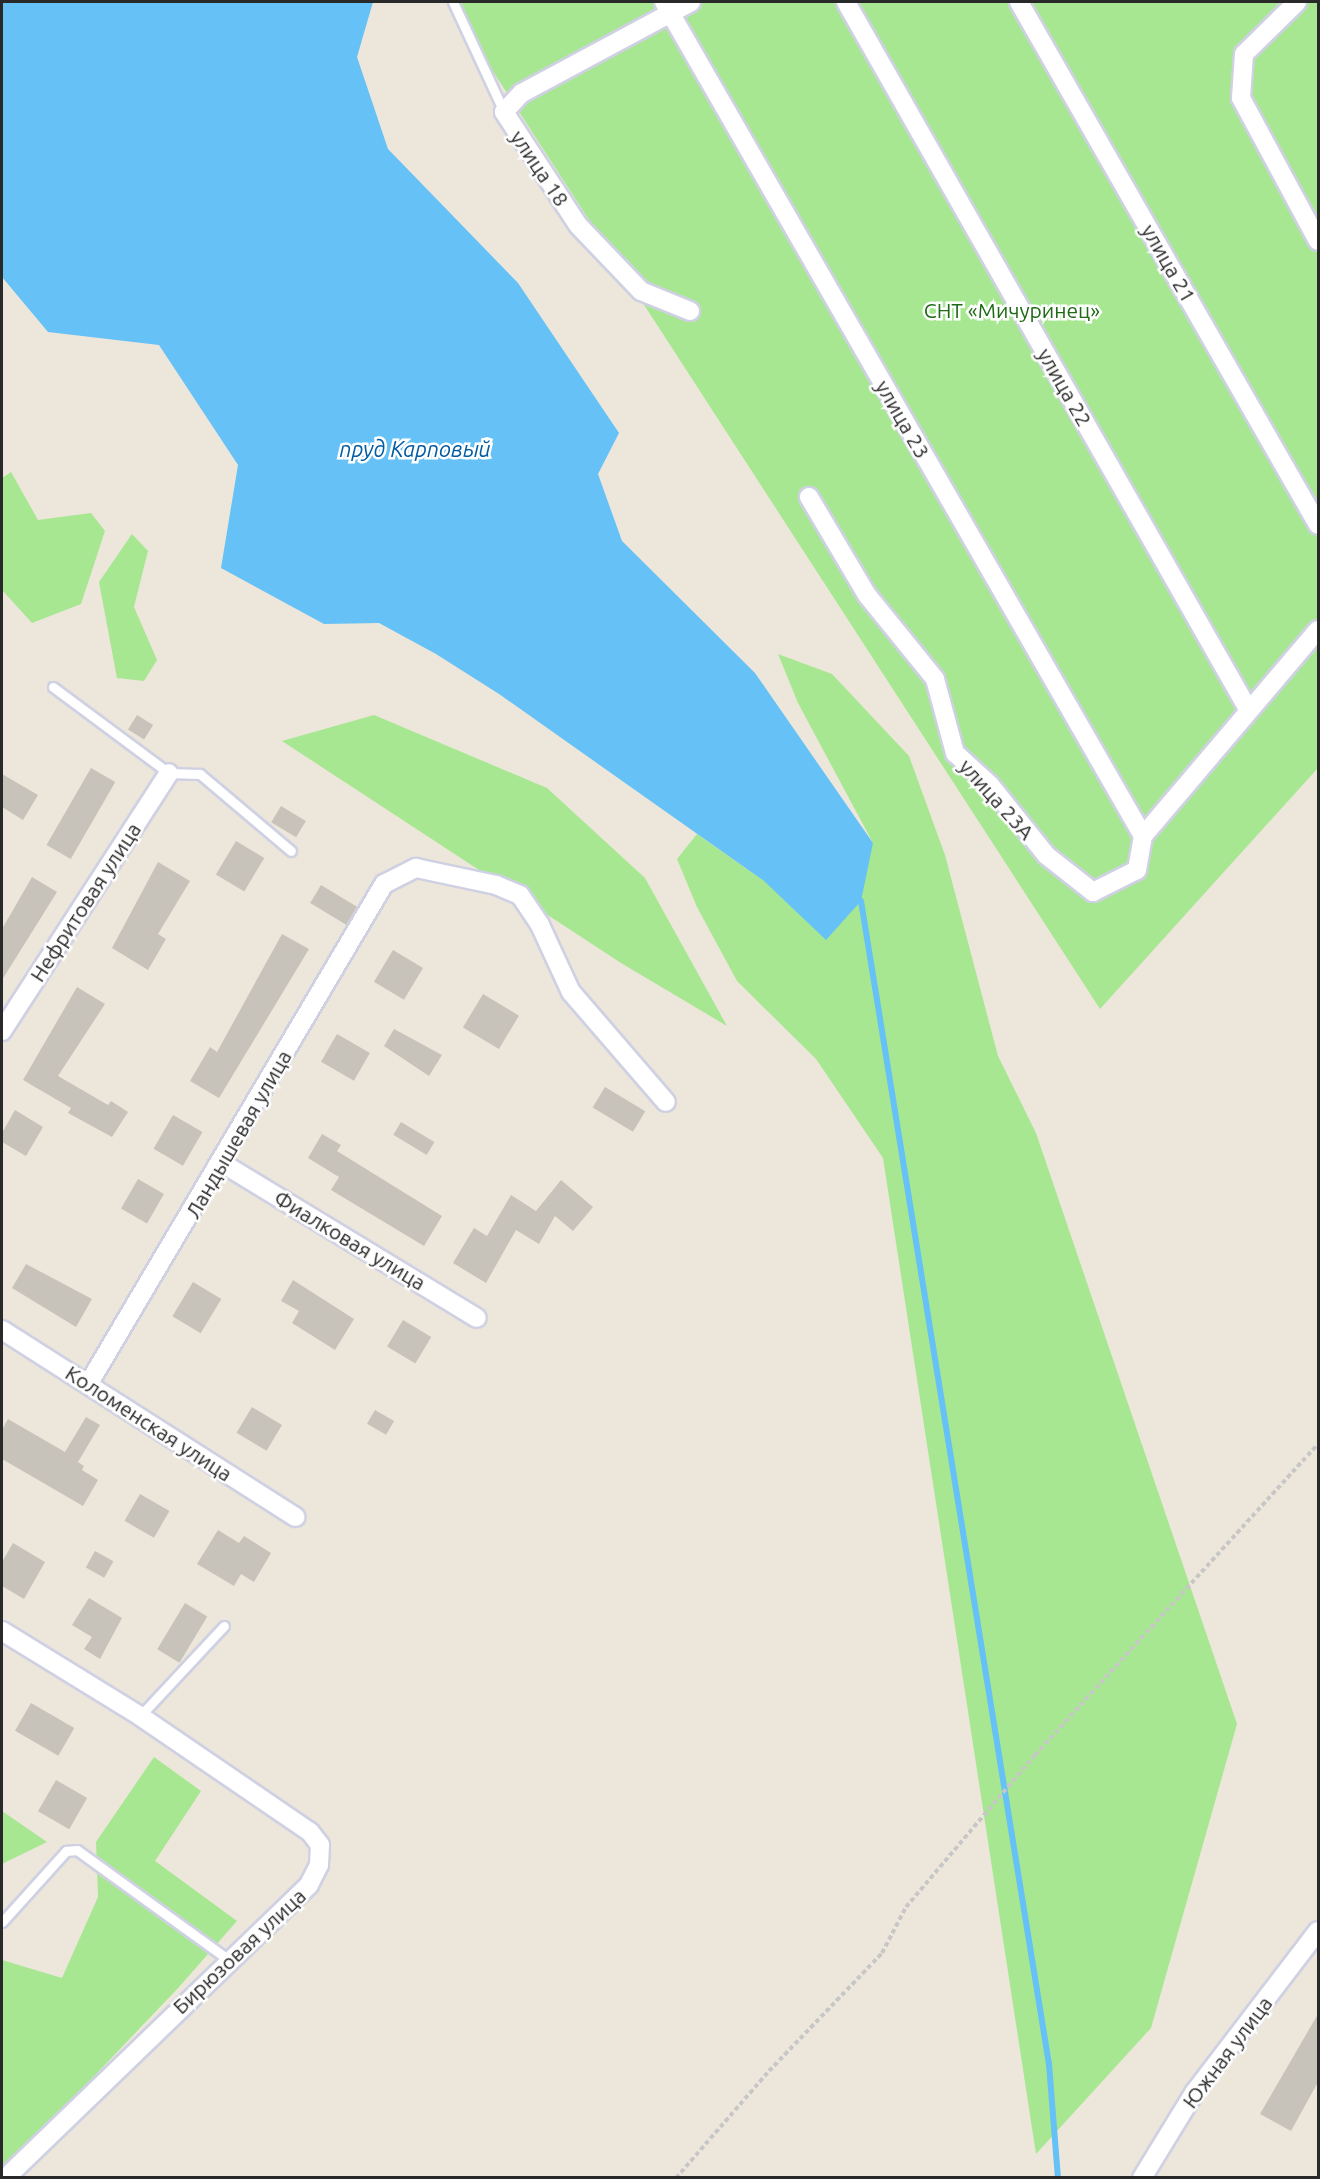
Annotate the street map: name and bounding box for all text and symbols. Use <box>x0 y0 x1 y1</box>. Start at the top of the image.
street label: улица 18 <box>506 125 574 211</box>
street label: улица 21 <box>1137 219 1201 307</box>
park label: СНТ «Мичуринец» <box>924 297 1100 323</box>
street label: улица 22 <box>1033 343 1097 431</box>
street label: улица 23 <box>871 375 935 463</box>
water label: пруд Карповый <box>339 436 491 462</box>
street label: улица 23А <box>954 754 1040 844</box>
street label: Нефритовая улица <box>24 818 146 986</box>
street label: Ландышевая улица <box>180 1045 296 1223</box>
street label: Фиалковая улица <box>270 1185 430 1295</box>
street label: Коломенская улица <box>61 1360 237 1486</box>
street label: Бирюзовая улица <box>167 1883 311 2019</box>
street label: Южная улица <box>1177 1991 1277 2113</box>

